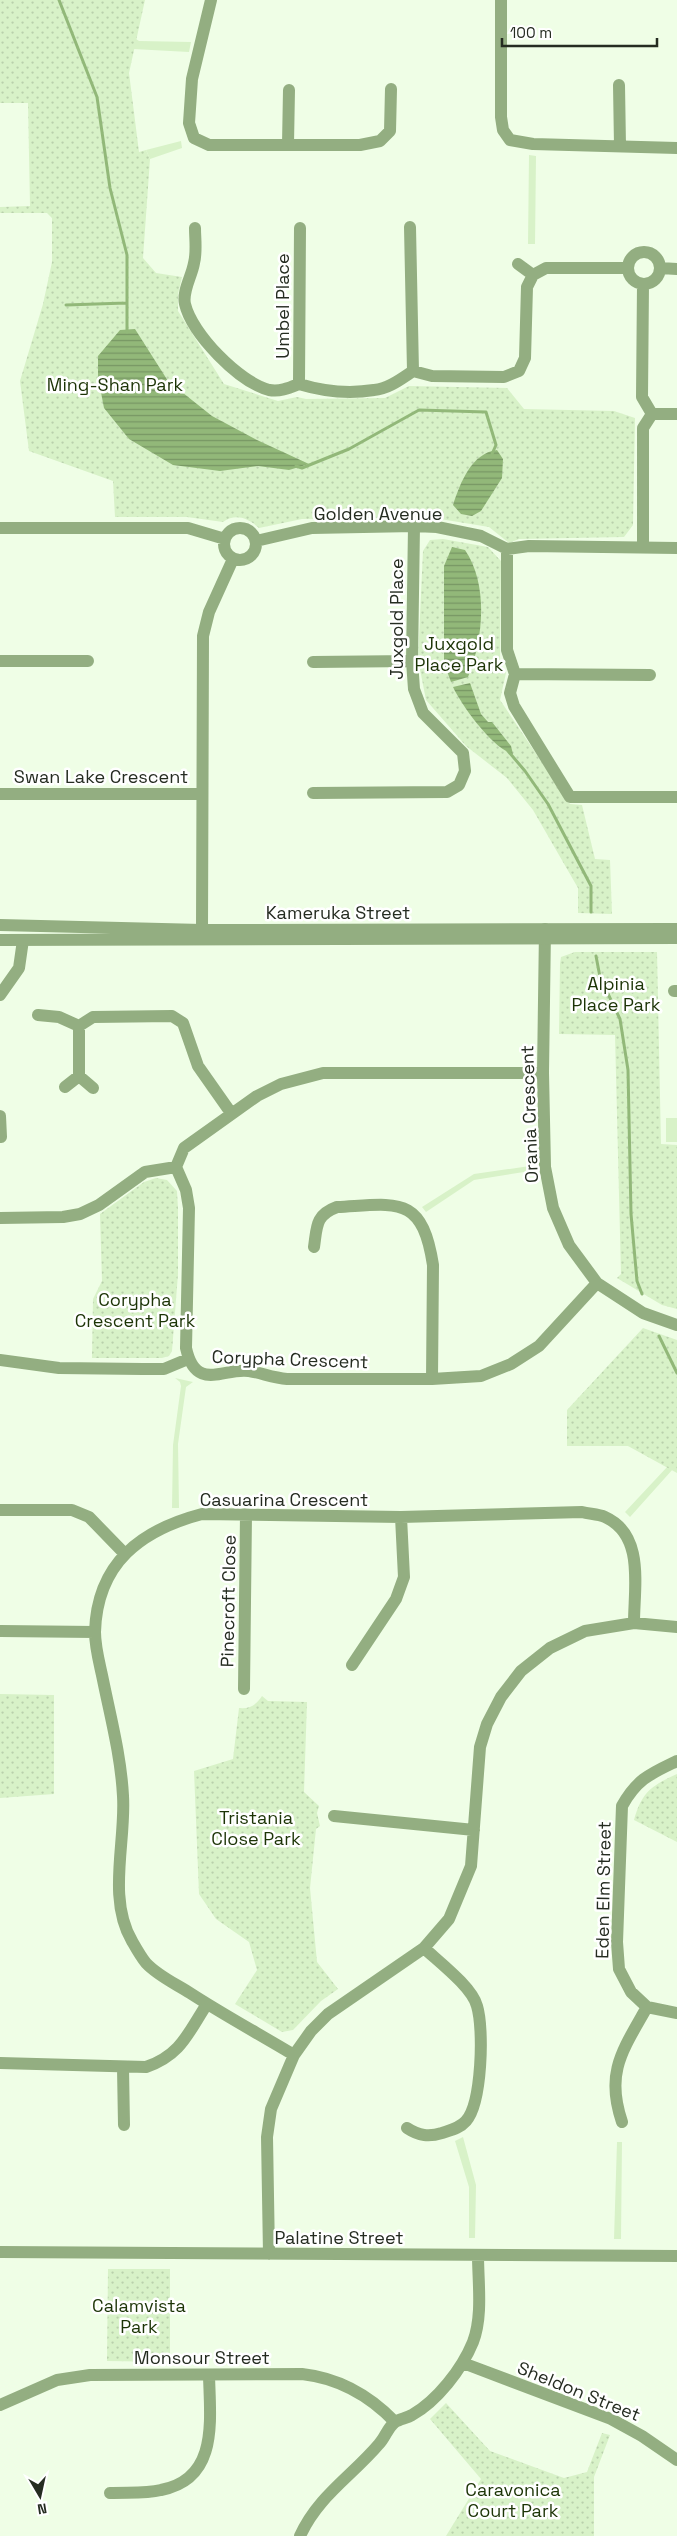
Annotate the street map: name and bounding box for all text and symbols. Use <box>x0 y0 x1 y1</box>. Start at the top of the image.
scale bar <box>502 15 657 47</box>
text: 100 m <box>510 23 552 42</box>
street label: Umbel Place <box>271 253 294 359</box>
park label: Ming-Shan Park <box>47 373 183 396</box>
street label: Golden Avenue <box>314 502 442 525</box>
street label: Juxgold Place <box>385 558 408 680</box>
park label: Juxgold Place Park <box>415 632 504 676</box>
street label: Swan Lake Crescent <box>14 765 188 788</box>
street label: Kameruka Street <box>266 901 410 924</box>
park label: Alpinia Place Park <box>572 972 661 1016</box>
street label: Orania Crescent <box>515 1045 543 1183</box>
park label: Corypha Crescent Park <box>75 1288 196 1332</box>
street label: Corypha Crescent <box>211 1345 369 1373</box>
street label: Casuarina Crescent <box>200 1488 368 1511</box>
street label: Pinecroft Close <box>215 1534 241 1668</box>
park label: Tristania Close Park <box>211 1806 301 1850</box>
street label: Eden Elm Street <box>590 1821 616 1959</box>
street label: Palatine Street <box>274 2226 404 2249</box>
park label: Calamvista Park <box>92 2294 186 2338</box>
street label: Monsour Street <box>134 2346 270 2369</box>
street label: Sheldon Street <box>514 2356 644 2426</box>
north arrow <box>15 2471 65 2521</box>
park label: Caravonica Court Park <box>465 2478 561 2522</box>
text: N <box>36 2499 48 2518</box>

